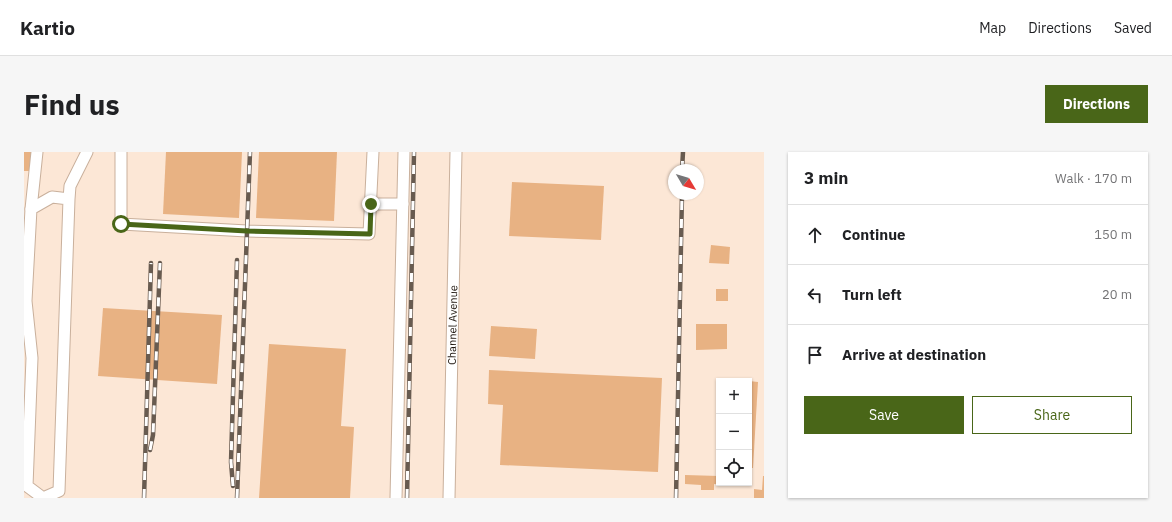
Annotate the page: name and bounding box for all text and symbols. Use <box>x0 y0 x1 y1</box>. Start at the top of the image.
text: Kartio <box>20 16 75 40</box>
text: Map <box>979 19 1006 37</box>
text: Directions <box>1028 19 1092 37</box>
text: Saved <box>1114 19 1152 37</box>
button: Directions <box>1045 85 1148 123</box>
text: Find us <box>24 86 120 123</box>
north arrow <box>668 164 704 200</box>
text: 3 min <box>804 167 848 189</box>
text: Walk · 170 m <box>1055 170 1132 187</box>
route end <box>362 195 380 213</box>
route start <box>112 215 130 233</box>
icon: ahead <box>804 224 826 246</box>
text: Continue <box>842 225 906 244</box>
text: 150 m <box>1094 226 1132 243</box>
icon: left <box>804 284 826 306</box>
street label: Channel Avenue <box>445 285 460 365</box>
text: Turn left <box>842 285 902 304</box>
text: 20 m <box>1102 286 1132 303</box>
icon: arrive <box>804 344 826 366</box>
text: Arrive at destination <box>842 345 986 364</box>
map controls <box>716 378 752 486</box>
button: + <box>716 378 752 414</box>
button: Save <box>804 396 964 434</box>
button: Share <box>972 396 1132 434</box>
button: − <box>716 414 752 450</box>
button: locate <box>716 450 752 486</box>

